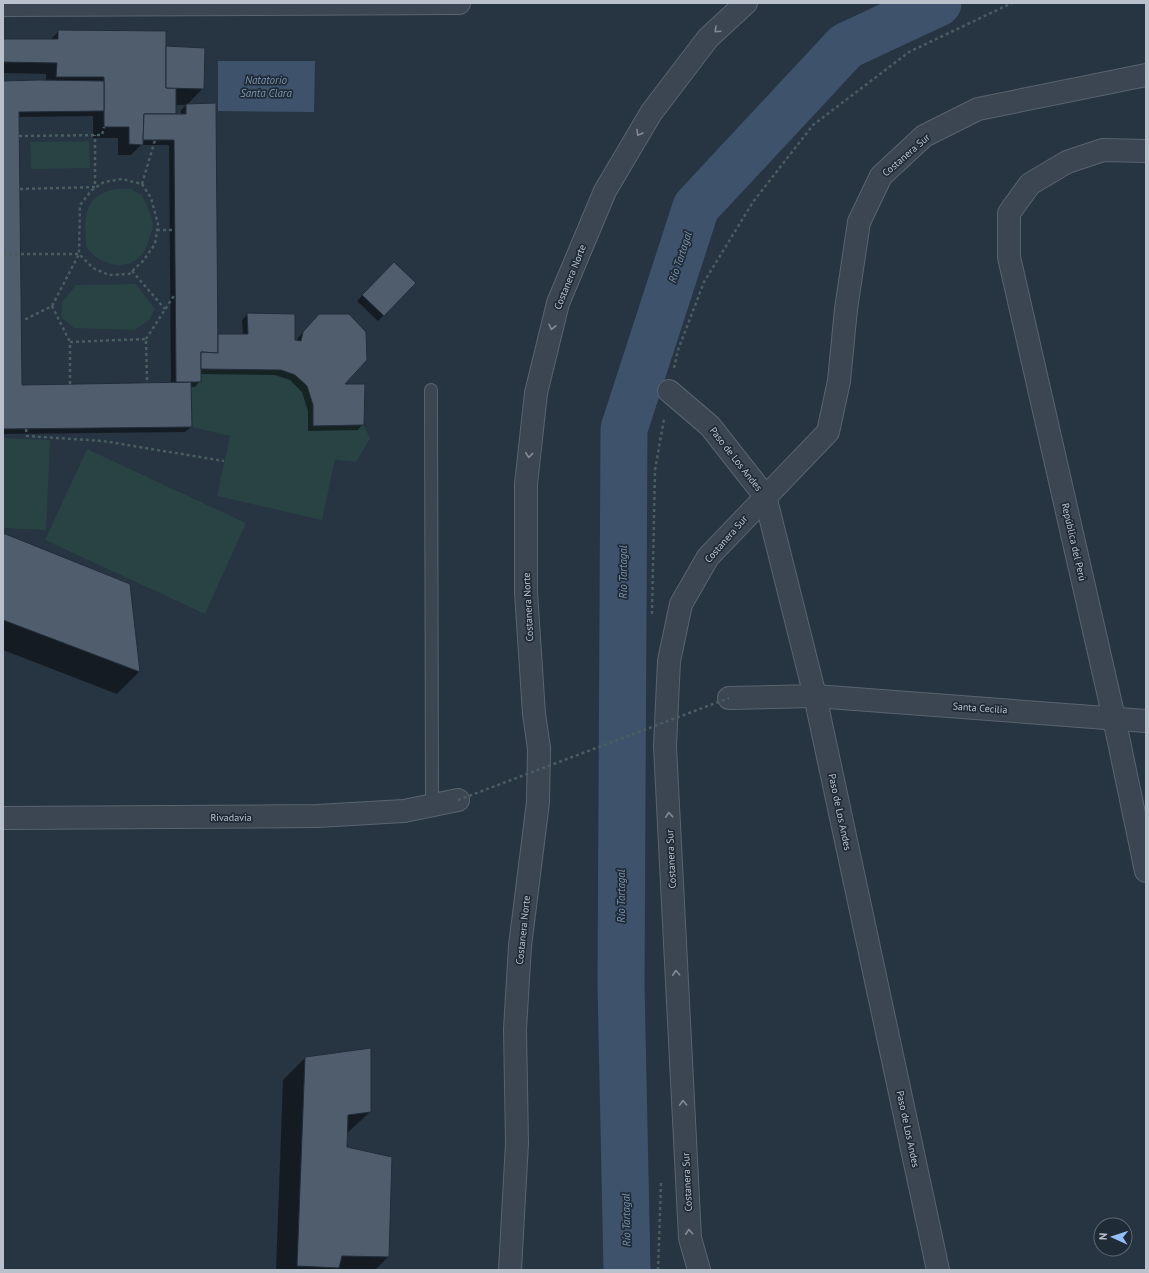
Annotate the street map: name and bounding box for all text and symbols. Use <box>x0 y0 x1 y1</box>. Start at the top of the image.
one-way arrow <box>714 25 722 32</box>
water label: Natatorio Santa Clara <box>240 73 292 100</box>
one-way arrow <box>637 129 644 136</box>
street label: Costanera Sur <box>879 130 933 179</box>
water label: Río Tartagal <box>665 229 695 284</box>
street label: Costanera Norte <box>551 243 589 311</box>
one-way arrow <box>548 324 556 331</box>
street label: Paso de Los Andes <box>707 424 765 494</box>
one-way arrow <box>525 452 534 458</box>
street label: República del Perú <box>1059 502 1089 582</box>
street label: Costanera Sur <box>702 512 751 566</box>
water label: Río Tartagal <box>616 545 630 599</box>
street label: Costanera Norte <box>520 572 536 642</box>
street label: Santa Cecilia <box>952 700 1008 716</box>
street label: Paso de Los Andes <box>826 772 854 852</box>
street label: Rivadavia <box>210 811 252 824</box>
one-way arrow <box>664 812 673 818</box>
street label: Costanera Sur <box>663 829 679 889</box>
water label: Río Tartagal <box>614 869 628 923</box>
street label: Costanera Norte <box>513 895 533 965</box>
one-way arrow <box>672 970 681 976</box>
street label: Paso de Los Andes <box>894 1089 922 1169</box>
one-way arrow <box>679 1100 687 1106</box>
street label: Costanera Sur <box>679 1152 695 1212</box>
water label: Río Tartagal <box>619 1193 633 1247</box>
north arrow <box>1093 1217 1133 1257</box>
one-way arrow <box>685 1229 694 1235</box>
text: N <box>1096 1232 1110 1240</box>

